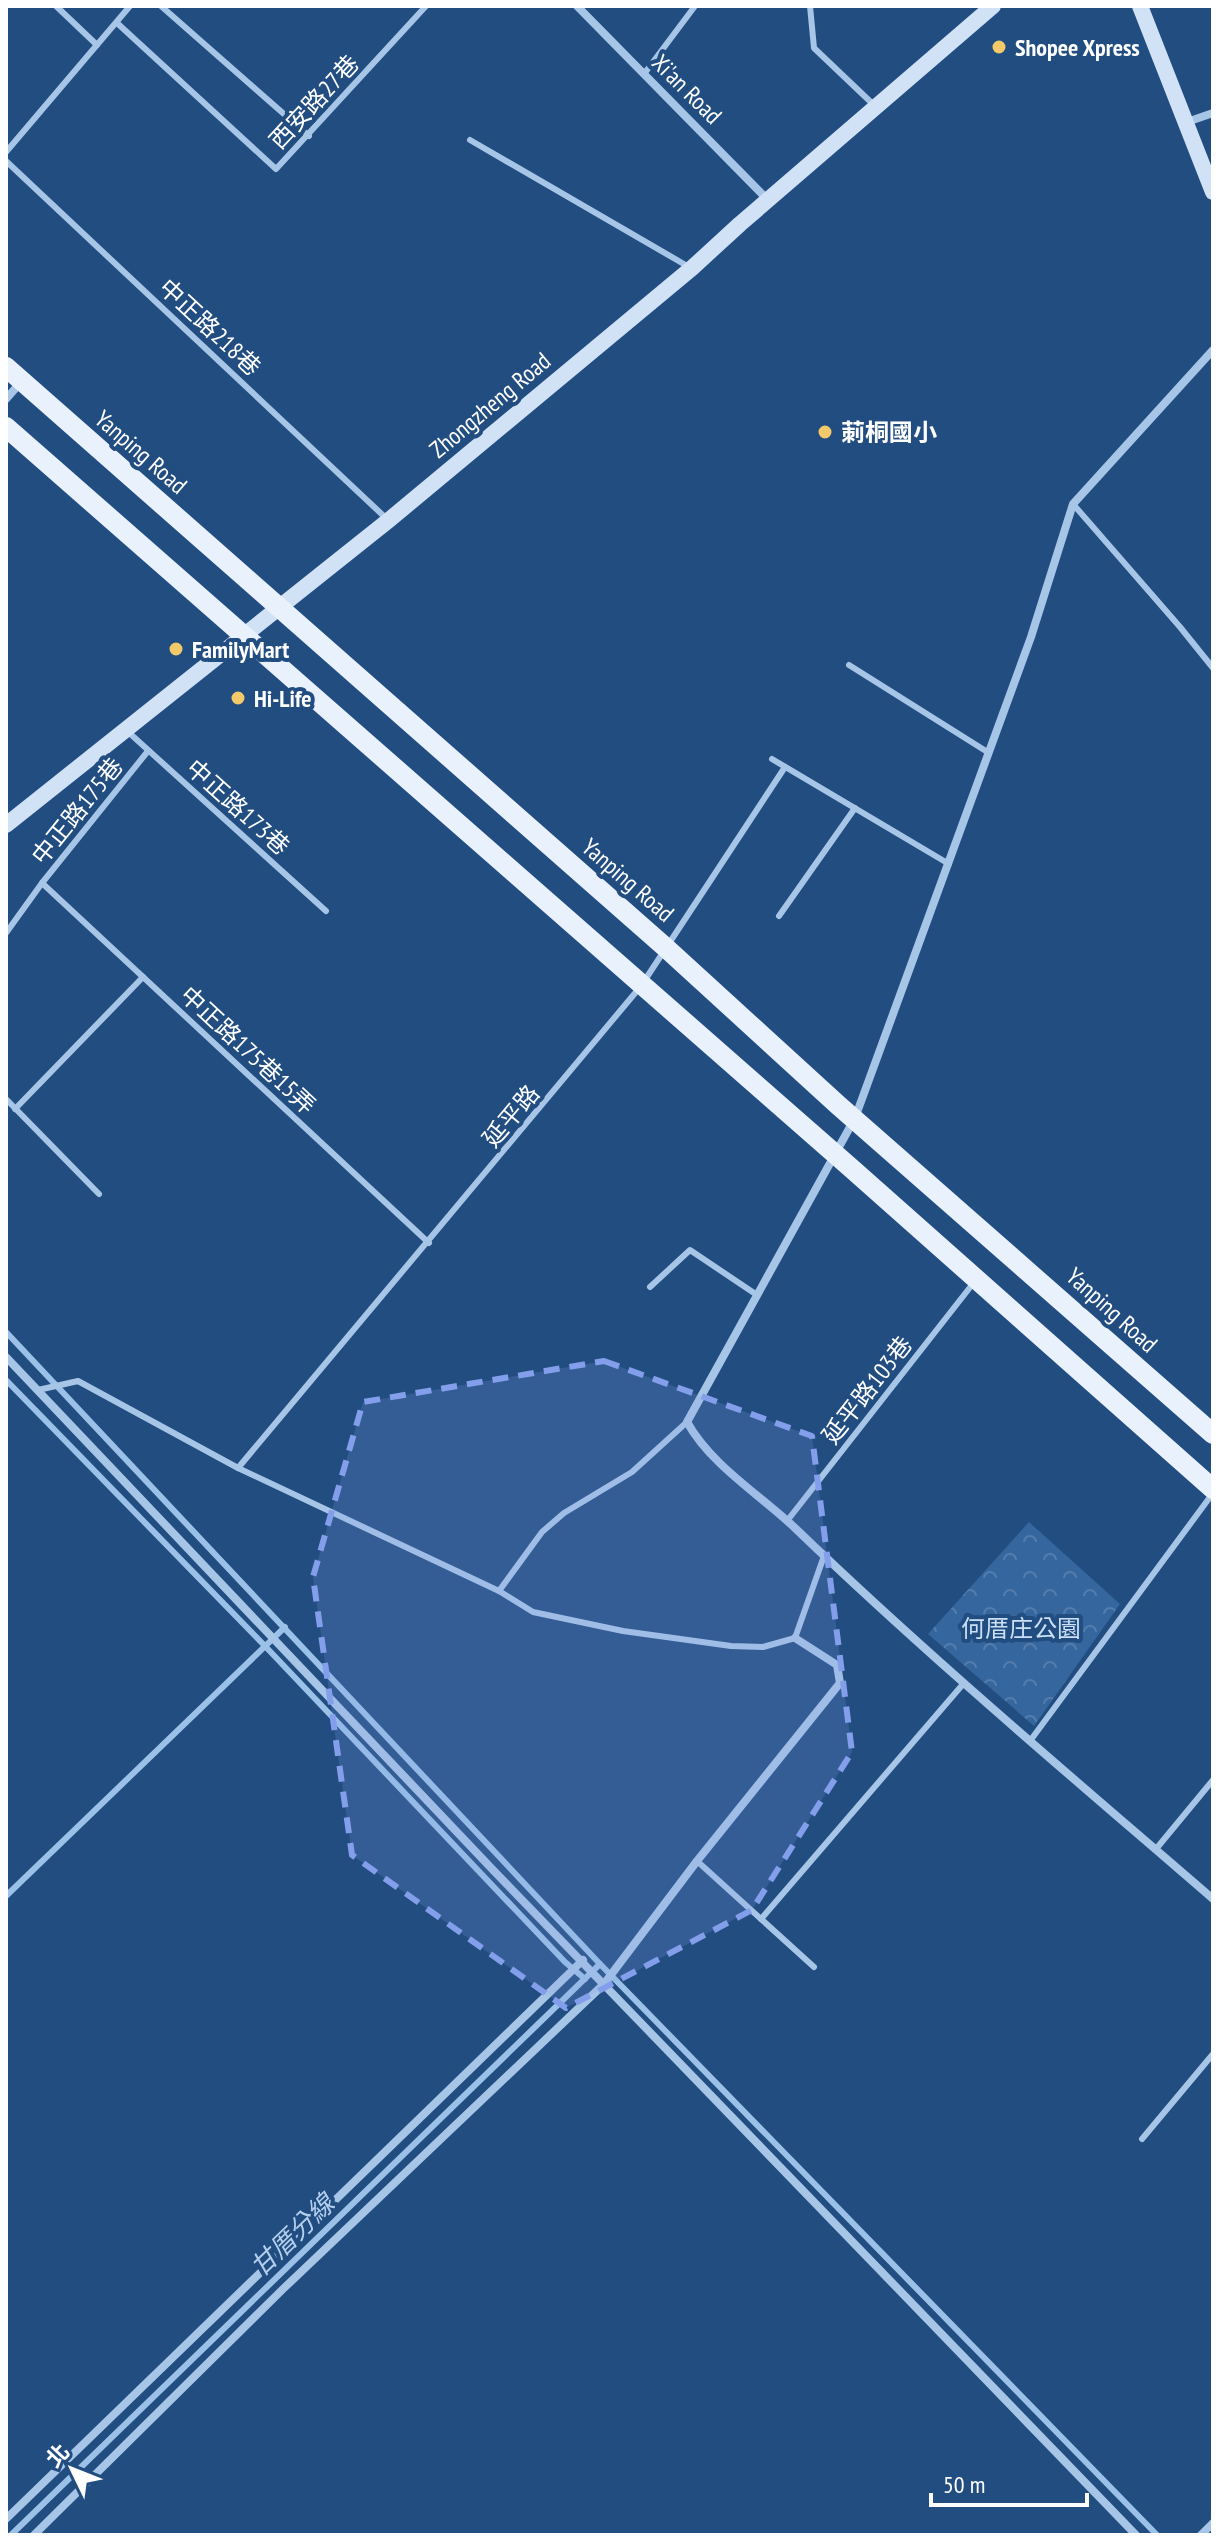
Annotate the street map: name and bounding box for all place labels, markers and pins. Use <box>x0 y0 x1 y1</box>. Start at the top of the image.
place label: Shopee Xpress <box>1015 32 1140 63</box>
marker: Shopee Xpress <box>990 38 1008 56</box>
place label: 莿桐國小 <box>841 417 937 448</box>
marker: 莿桐國小 <box>816 423 834 441</box>
place label: FamilyMart <box>192 634 289 665</box>
marker: FamilyMart <box>167 640 185 658</box>
place label: Hi-Life <box>254 683 312 714</box>
marker: Hi-Life <box>229 689 247 707</box>

